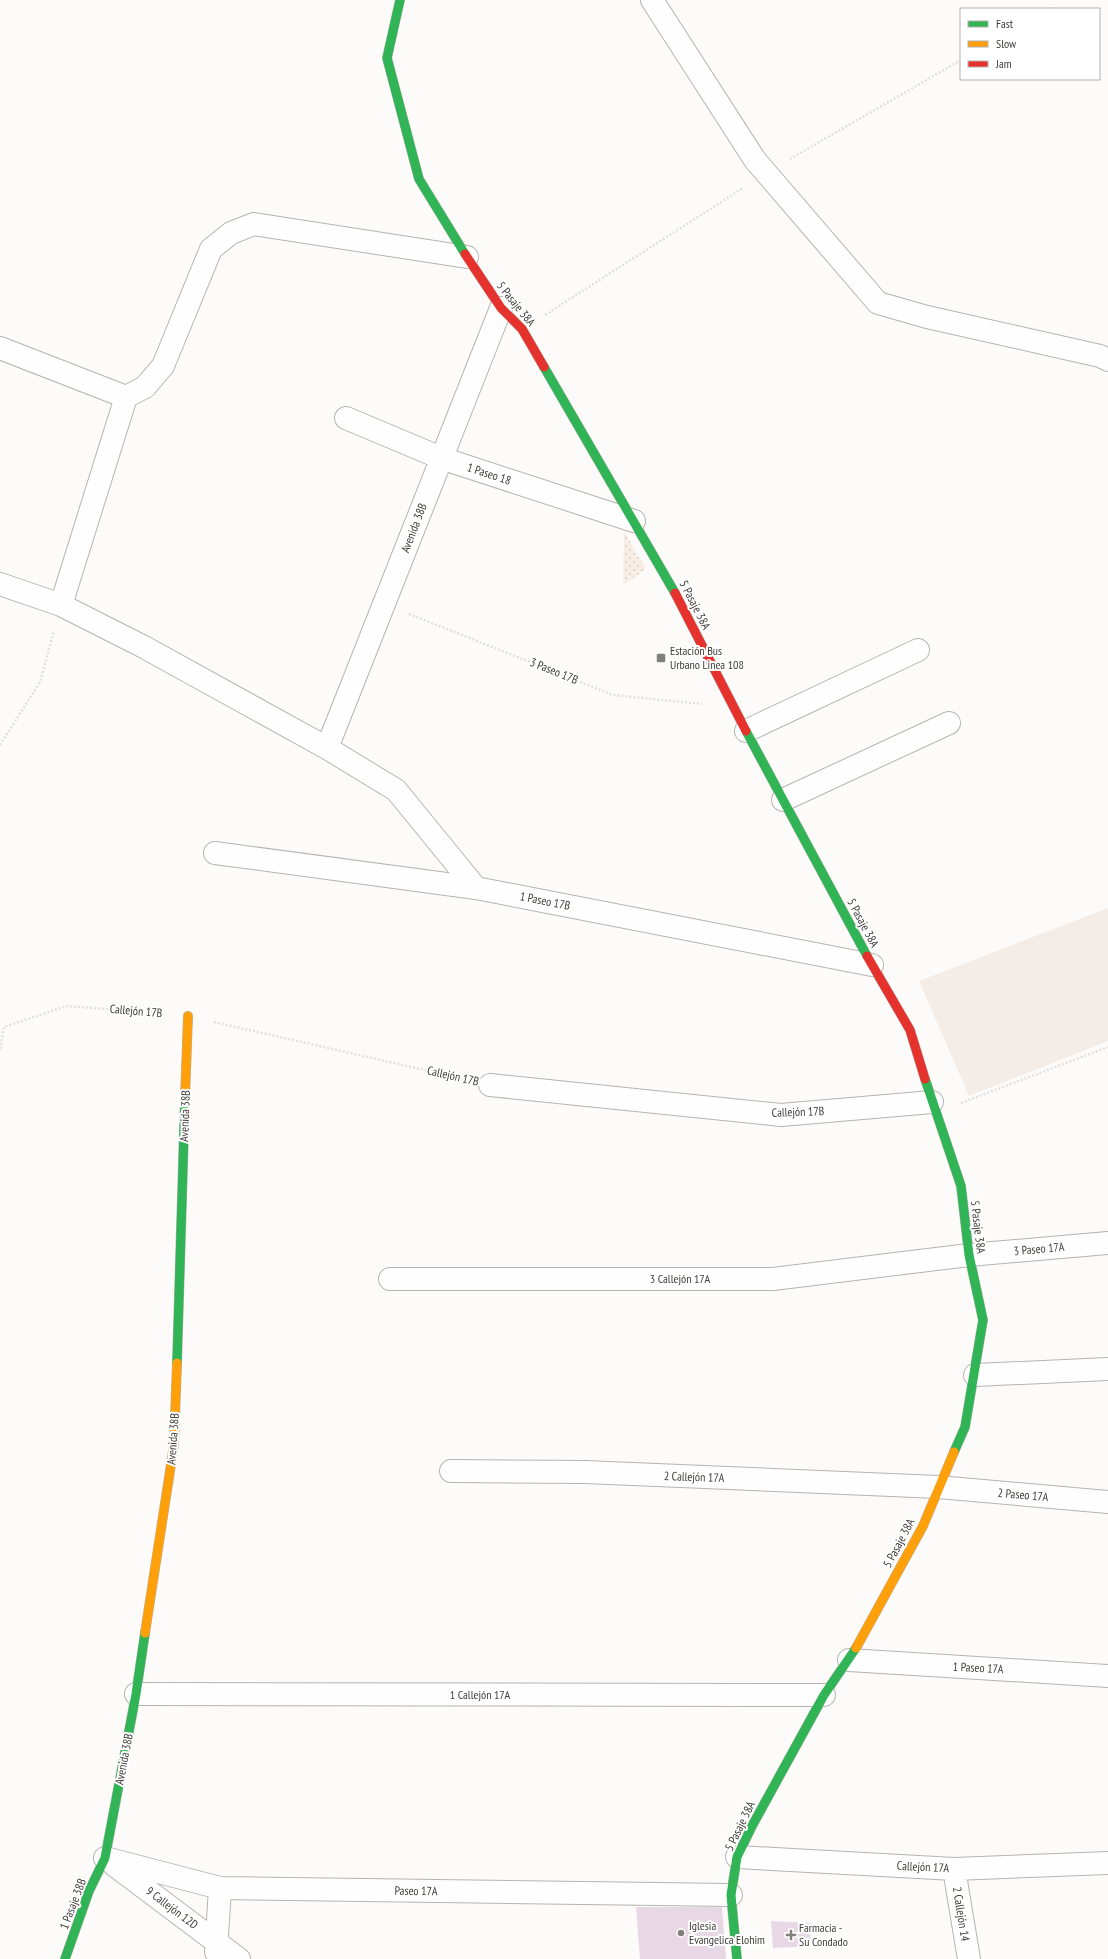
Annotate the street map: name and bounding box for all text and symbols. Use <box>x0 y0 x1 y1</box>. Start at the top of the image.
legend <box>960 8 1100 80</box>
text: Fast <box>996 16 1014 31</box>
text: Slow <box>996 36 1017 51</box>
text: Jam <box>995 56 1012 71</box>
street label: 5 Pasaje 38A <box>494 278 539 329</box>
street label: 1 Paseo 18 <box>465 459 513 488</box>
street label: Avenida 38B <box>397 501 430 555</box>
street label: 5 Pasaje 38A <box>677 578 714 632</box>
place label: Estación Bus Urbano Linea 108 <box>670 643 744 672</box>
marker: Estación Bus Urbano Linea 108 <box>655 652 667 664</box>
street label: 3 Paseo 17B <box>528 654 581 687</box>
street label: 1 Paseo 17B <box>519 888 572 913</box>
street label: 5 Pasaje 38A <box>844 896 883 950</box>
street label: Callejón 17B <box>109 1001 163 1020</box>
street label: Callejón 17B <box>426 1062 481 1089</box>
street label: Avenida 38B <box>176 1089 193 1142</box>
street label: Callejón 17B <box>771 1103 825 1120</box>
street label: 5 Pasaje 38A <box>968 1200 989 1255</box>
street label: 3 Paseo 17A <box>1013 1239 1065 1258</box>
street label: 3 Callejón 17A <box>650 1271 711 1286</box>
street label: Avenida 38B <box>163 1412 182 1465</box>
street label: 2 Callejón 17A <box>664 1468 725 1485</box>
street label: 2 Paseo 17A <box>997 1485 1049 1504</box>
street label: 5 Pasaje 38A <box>879 1515 918 1570</box>
street label: 1 Paseo 17A <box>952 1659 1004 1676</box>
street label: 1 Callejón 17A <box>450 1687 511 1702</box>
street label: Avenida 38B <box>111 1732 136 1786</box>
street label: 5 Pasaje 38A <box>721 1798 758 1853</box>
street label: Callejón 17A <box>896 1858 950 1875</box>
street label: 1 Pasaje 38B <box>56 1876 89 1931</box>
street label: 9 Callejón 12D <box>143 1883 201 1932</box>
street label: Paseo 17A <box>394 1883 438 1898</box>
street label: 2 Callejón 14 <box>950 1886 973 1943</box>
place label: Iglesia Evangelica Elohim <box>689 1918 765 1947</box>
place label: Farmacia - Su Condado <box>799 1920 848 1949</box>
marker: Iglesia Evangelica Elohim <box>676 1928 686 1938</box>
marker: Farmacia - Su Condado <box>786 1930 796 1940</box>

